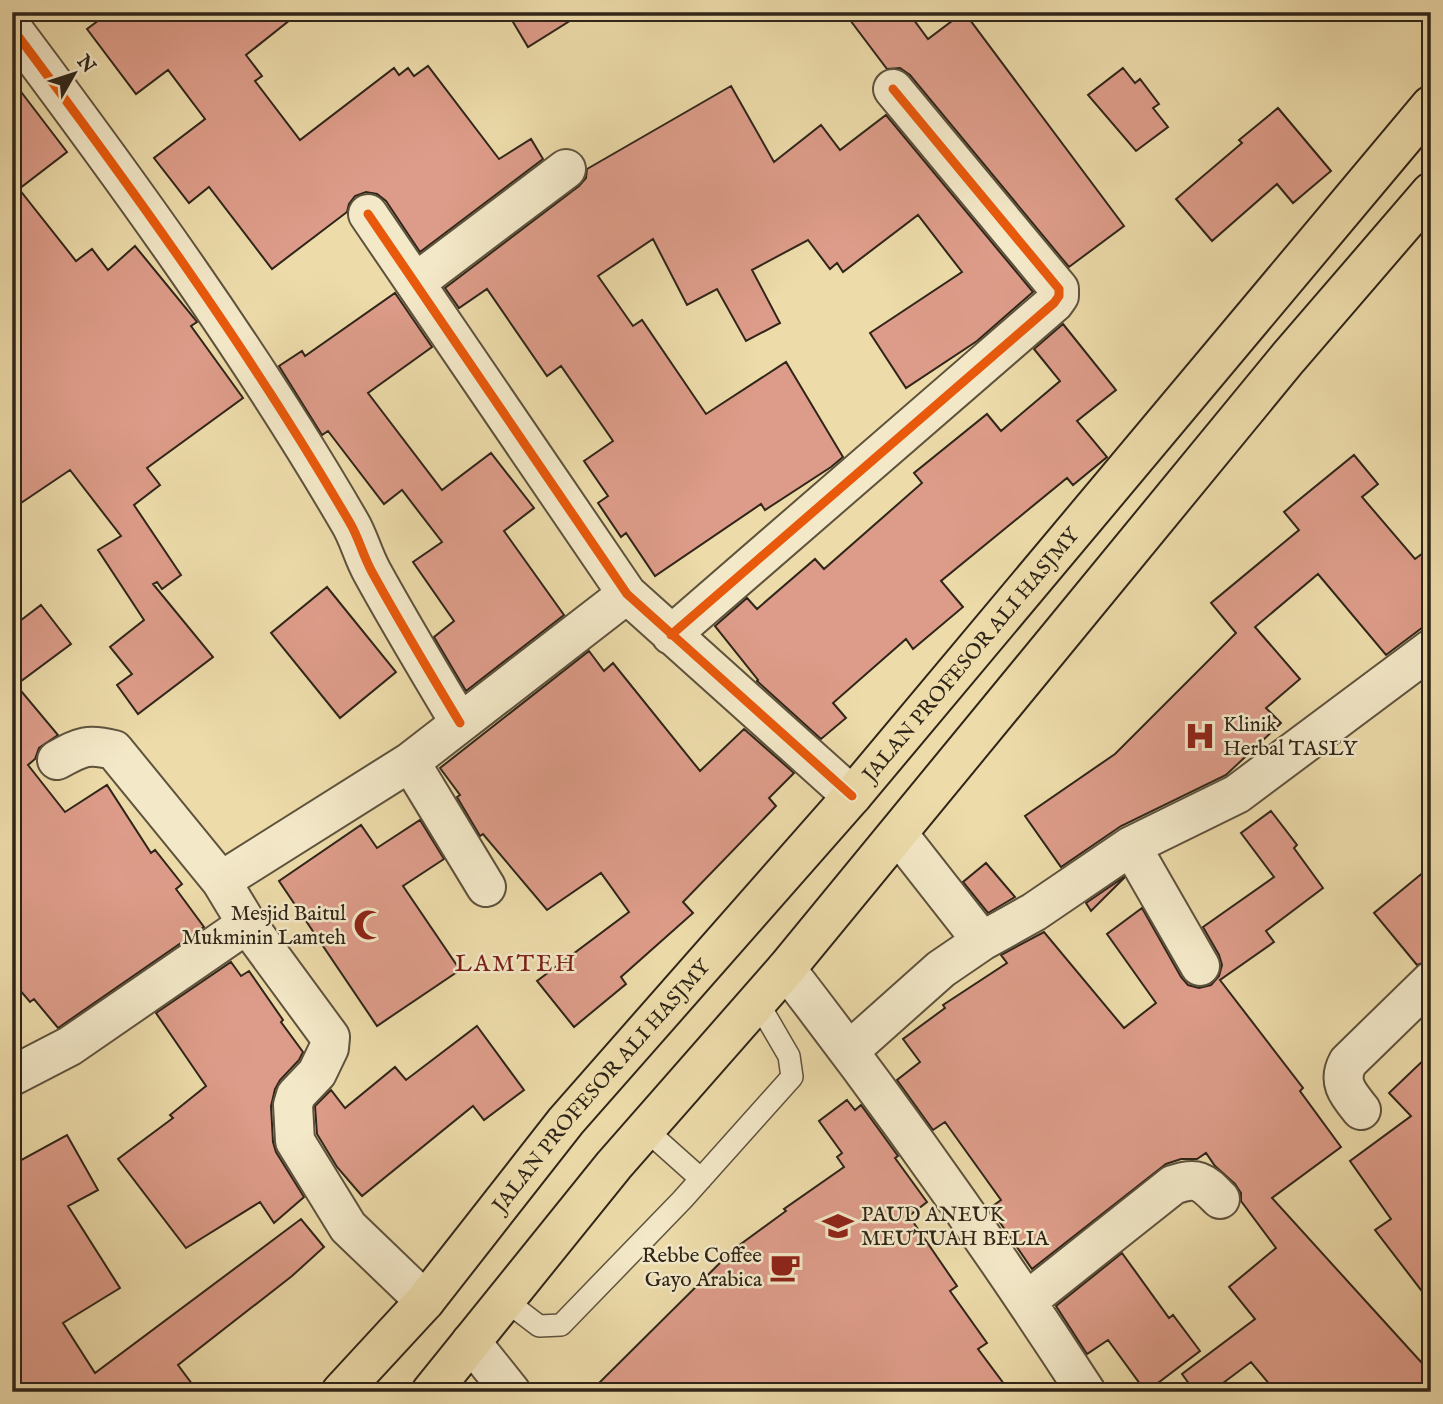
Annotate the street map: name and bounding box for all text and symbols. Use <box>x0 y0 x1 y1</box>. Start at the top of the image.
north arrow <box>38 38 108 108</box>
text: N <box>71 50 101 79</box>
street label: JALAN PROFESOR ALI HASJMY <box>856 521 1087 790</box>
place label: Klinik Herbal TASLY <box>1223 712 1359 763</box>
hospital icon: Klinik Herbal TASLY <box>1183 719 1217 753</box>
place label: Mesjid Baitul Mukminin Lamteh <box>182 901 346 952</box>
mosque icon: Mesjid Baitul Mukminin Lamteh <box>352 908 386 942</box>
district label: LAMTEH <box>455 949 577 980</box>
street label: JALAN PROFESOR ALI HASJMY <box>486 953 718 1220</box>
place label: PAUD ANEUK MEUTUAH BELIA <box>861 1202 1050 1253</box>
school or university icon: PAUD ANEUK MEUTUAH BELIA <box>821 1209 855 1243</box>
place label: Rebbe Coffee Gayo Arabica <box>642 1243 763 1294</box>
cafe icon: Rebbe Coffee Gayo Arabica <box>768 1250 802 1284</box>

